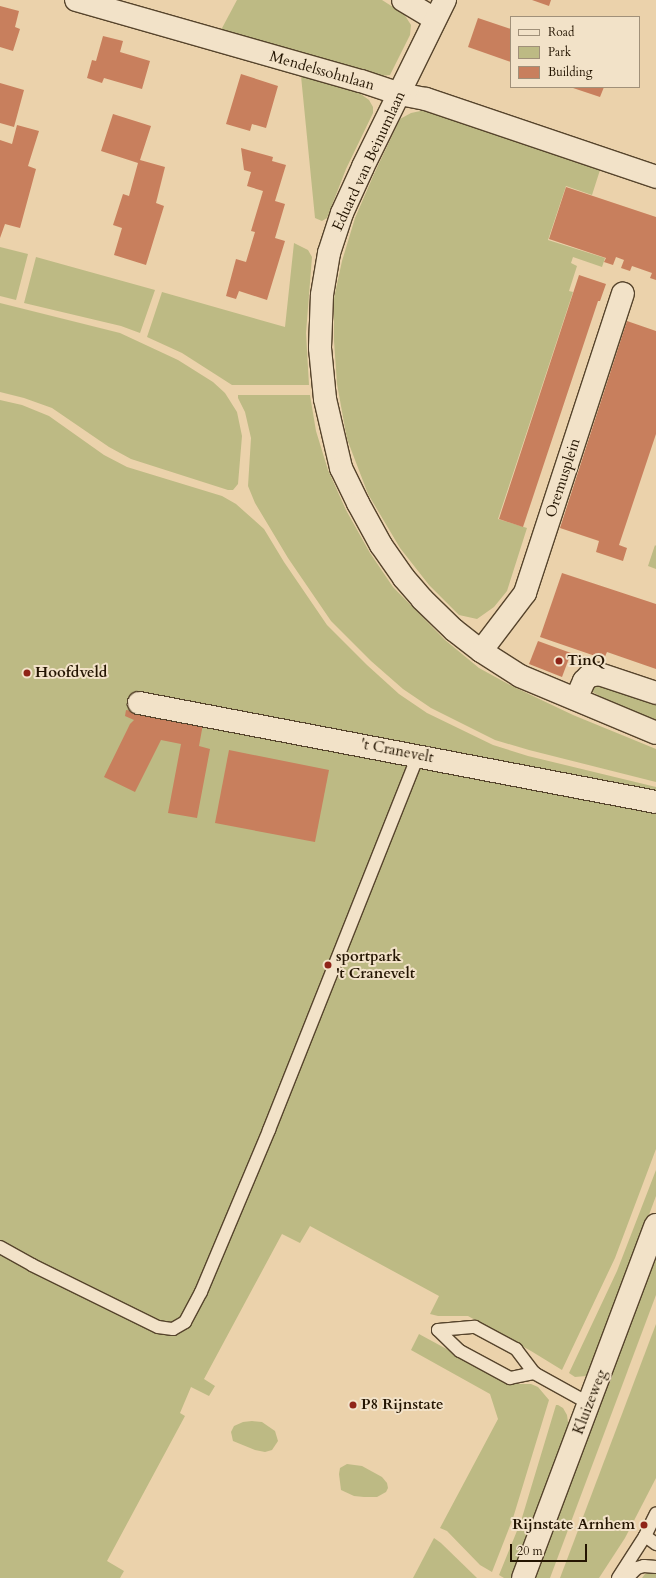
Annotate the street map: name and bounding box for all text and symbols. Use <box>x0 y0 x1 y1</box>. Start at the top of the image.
legend <box>510 16 640 88</box>
text: Road <box>548 24 574 40</box>
text: Park <box>548 44 571 60</box>
street label: Mendelssohnlaan <box>267 47 377 95</box>
text: Building <box>548 64 592 80</box>
street label: Eduard van Beinumlaan <box>329 88 409 234</box>
street label: Oremusplein <box>542 436 584 520</box>
place label: TinQ <box>567 652 605 670</box>
marker: TinQ <box>554 656 564 666</box>
place label: Hoofdveld <box>35 664 107 682</box>
marker: Hoofdveld <box>22 668 32 678</box>
street label: 't Cranevelt <box>359 735 435 767</box>
place label: sportpark 't Cranevelt <box>336 947 415 982</box>
marker: sportpark 't Cranevelt <box>323 960 333 970</box>
street label: Kluizeweg <box>569 1367 611 1437</box>
place label: P8 Rijnstate <box>361 1396 443 1414</box>
marker: P8 Rijnstate <box>348 1400 358 1410</box>
place label: Rijnstate Arnhem <box>512 1516 635 1534</box>
marker: Rijnstate Arnhem <box>638 1519 650 1531</box>
scale bar <box>512 1536 589 1562</box>
text: 20 m <box>517 1543 543 1559</box>

